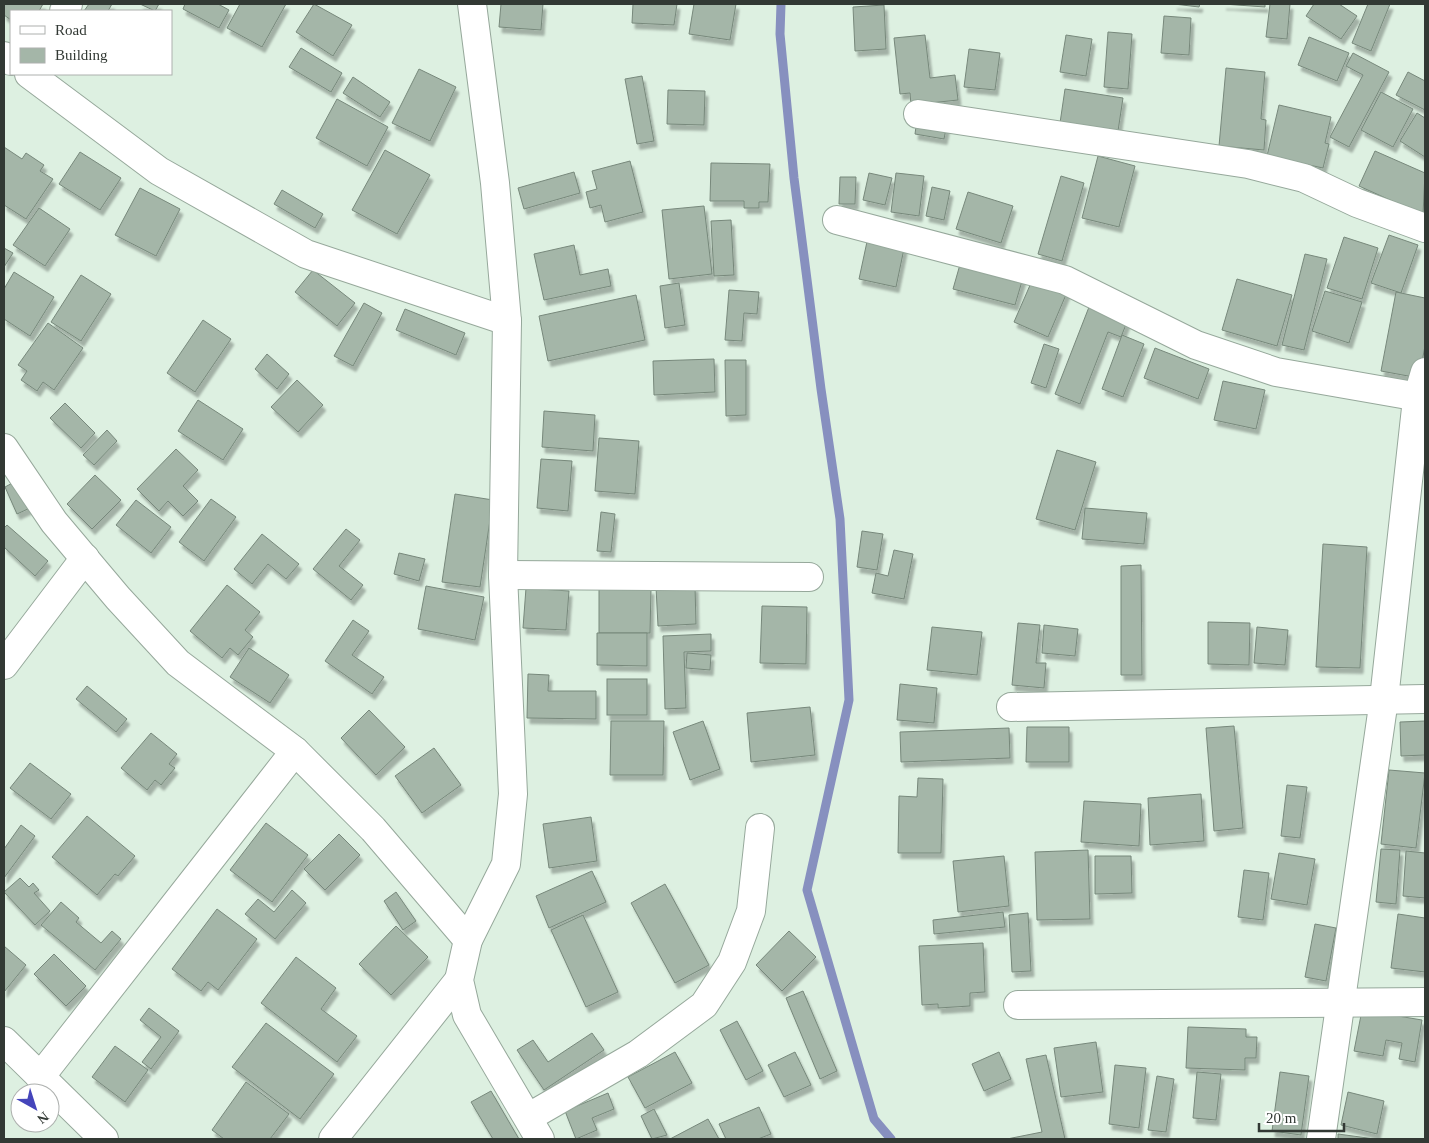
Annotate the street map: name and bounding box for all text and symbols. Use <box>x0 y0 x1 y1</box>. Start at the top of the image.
legend <box>10 10 172 75</box>
text: Road <box>55 22 87 38</box>
text: Building <box>55 47 108 63</box>
north arrow <box>10 1083 60 1133</box>
scale bar <box>1259 1100 1344 1132</box>
text: N <box>34 1109 52 1127</box>
text: 20 m <box>1266 1110 1297 1126</box>

